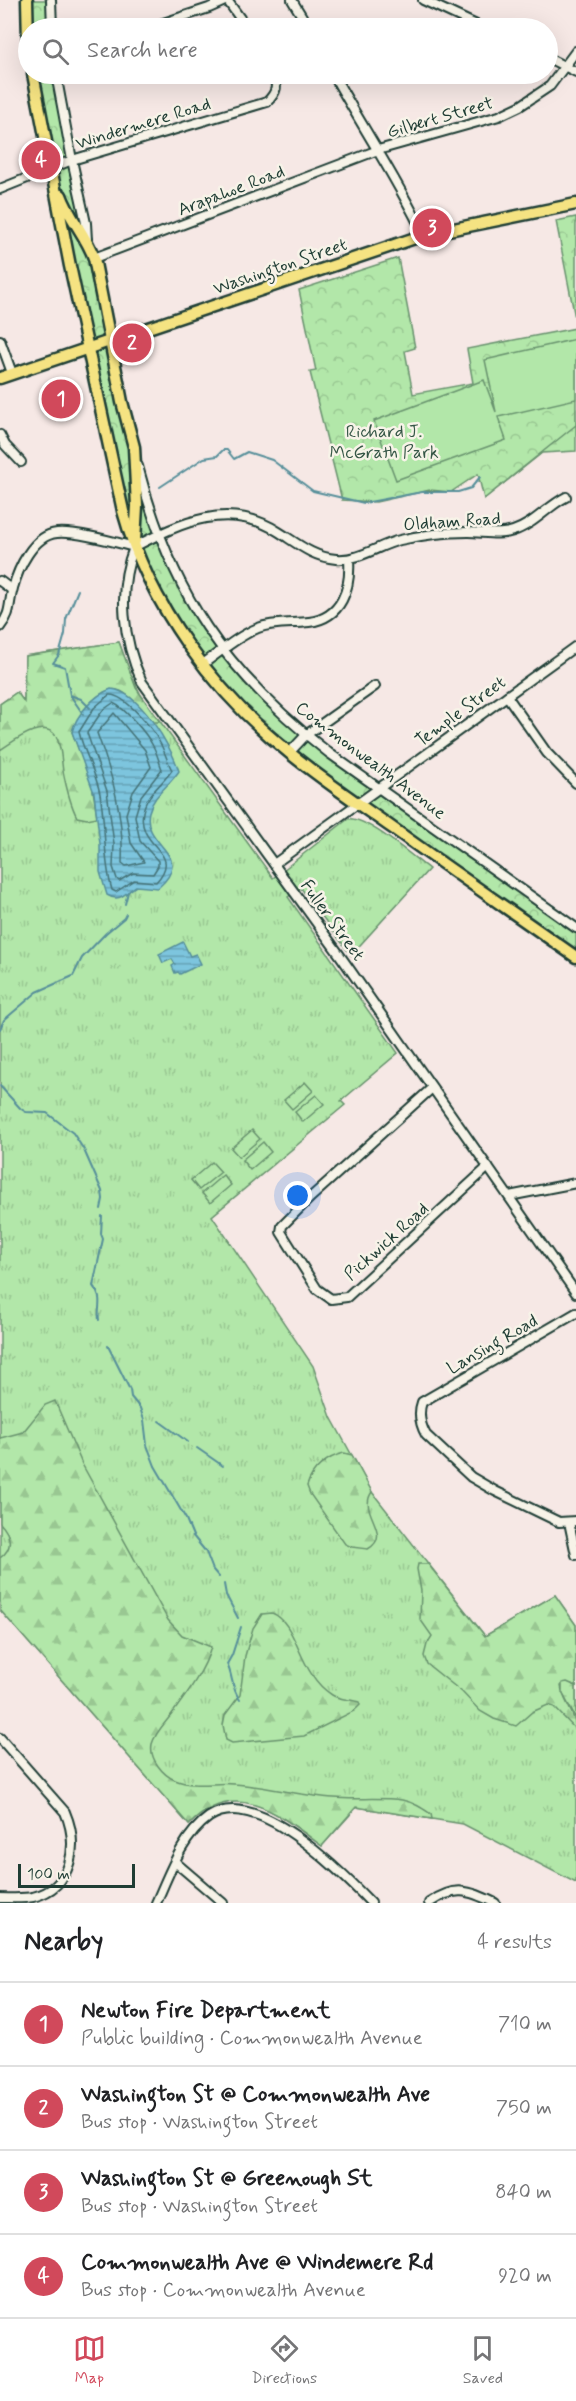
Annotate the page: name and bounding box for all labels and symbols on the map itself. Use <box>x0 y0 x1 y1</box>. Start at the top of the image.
street label: Gilbert Street <box>384 91 496 145</box>
street label: Windermere Road <box>73 92 214 156</box>
pin: 4 <box>22 138 60 182</box>
street label: Arapahoe Road <box>174 160 288 222</box>
pin: 3 <box>412 206 452 250</box>
street label: Washington Street <box>210 233 351 303</box>
pin: 2 <box>112 320 152 366</box>
pin: 1 <box>42 376 80 422</box>
park label: Richard J. McGrath Park <box>329 420 439 465</box>
street label: Oldham Road <box>403 507 502 537</box>
street label: Temple Street <box>410 671 511 753</box>
street label: Commonwealth Avenue <box>290 696 451 825</box>
street label: Fuller Street <box>294 875 370 966</box>
your location <box>283 1181 312 1210</box>
street label: Pickwick Road <box>339 1197 434 1286</box>
street label: Lansing Road <box>443 1309 543 1382</box>
scale bar <box>18 1861 135 1888</box>

